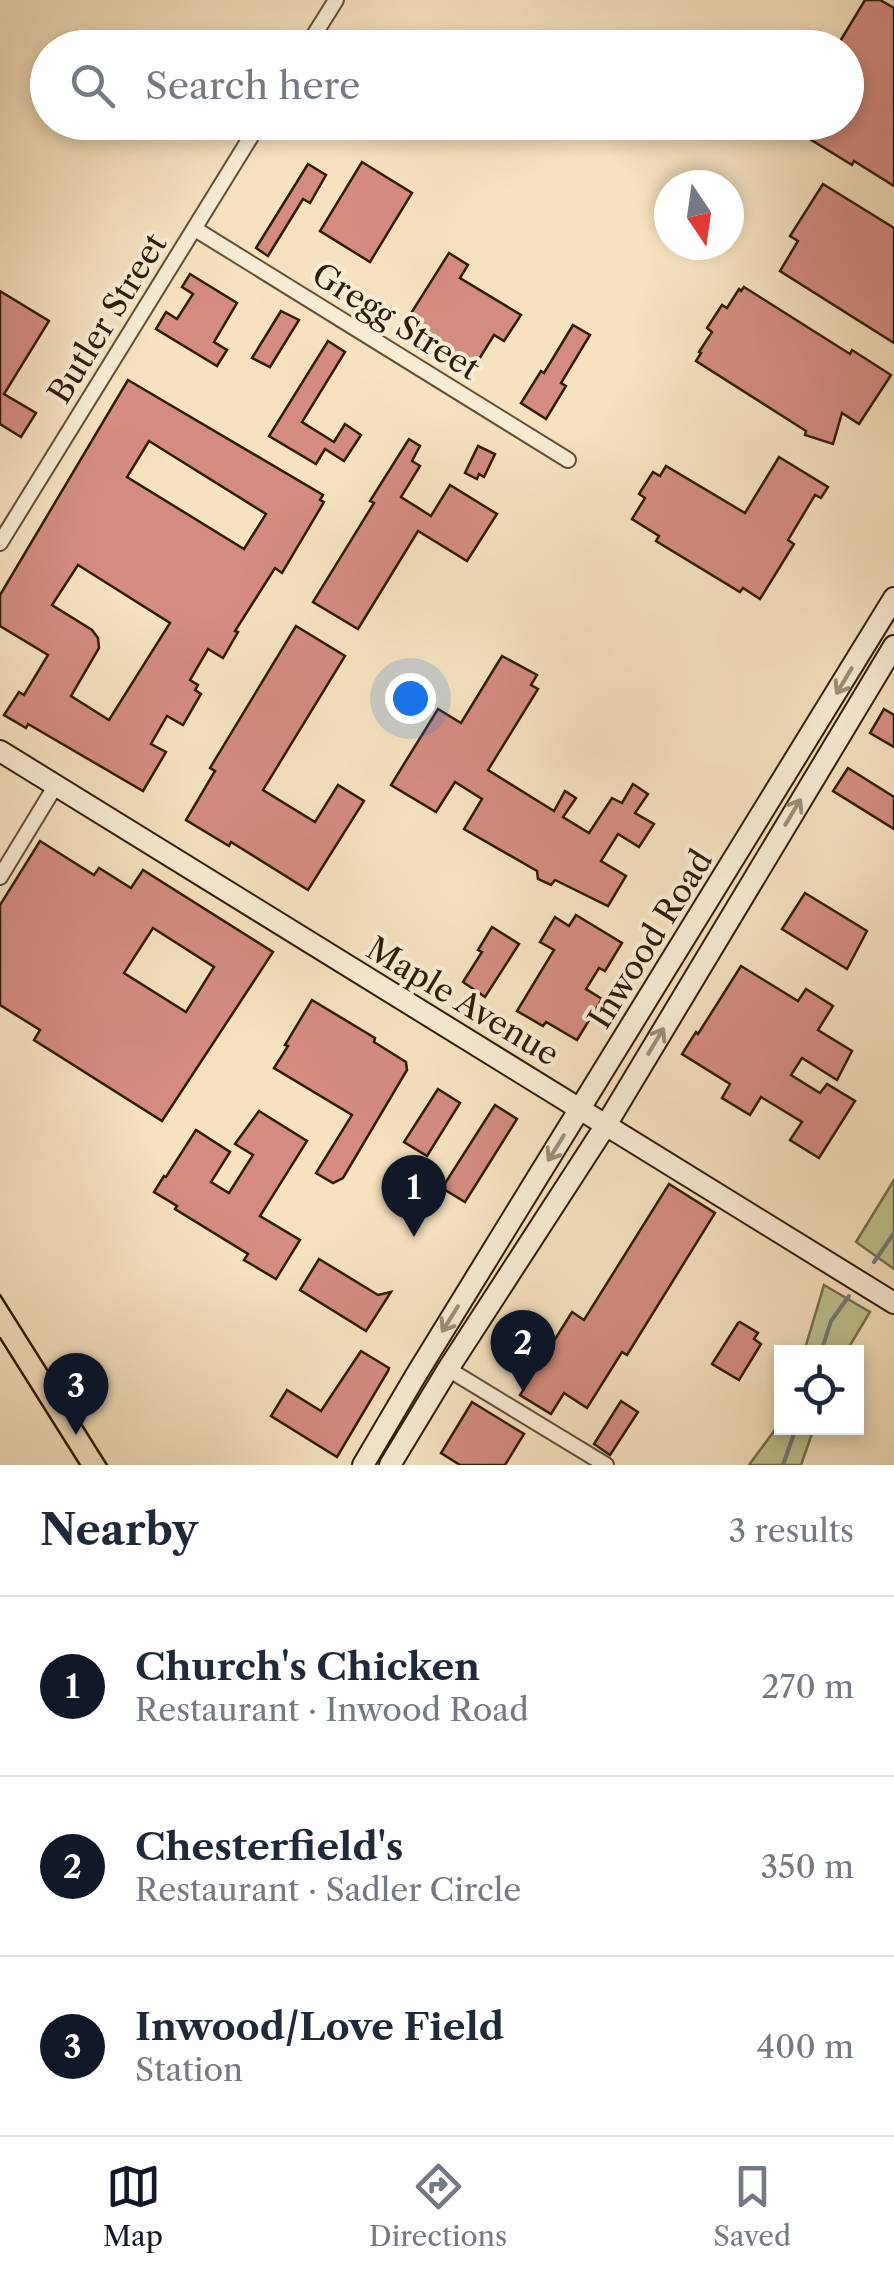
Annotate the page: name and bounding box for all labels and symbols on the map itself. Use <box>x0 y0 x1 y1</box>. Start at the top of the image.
north arrow <box>654 170 744 260</box>
street label: Butler Street <box>39 225 175 410</box>
street label: Gregg Street <box>305 254 487 388</box>
one-way arrow <box>834 666 854 695</box>
your location <box>385 673 436 724</box>
one-way arrow <box>783 798 803 827</box>
street label: Inwood Road <box>580 842 720 1036</box>
street label: Maple Avenue <box>360 928 566 1074</box>
one-way arrow <box>646 1027 666 1056</box>
one-way arrow <box>546 1133 566 1162</box>
pin: 1 <box>382 1154 446 1237</box>
one-way arrow <box>440 1304 460 1333</box>
pin: 2 <box>490 1310 556 1392</box>
pin: 3 <box>44 1352 108 1435</box>

